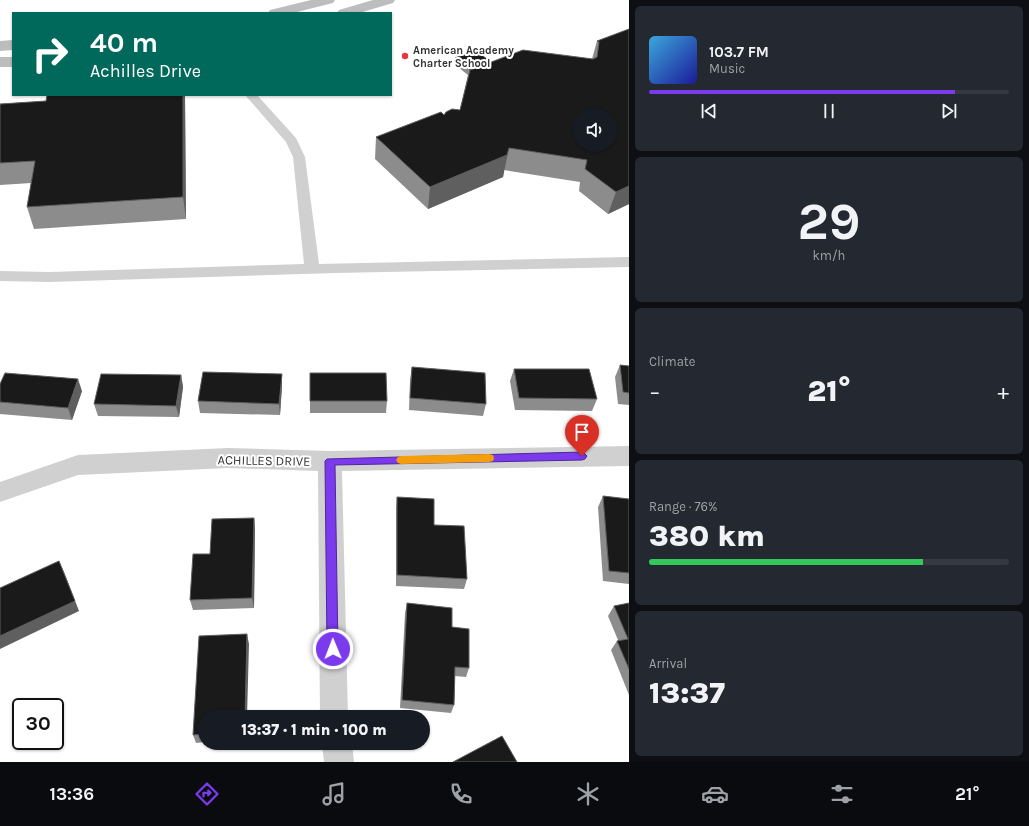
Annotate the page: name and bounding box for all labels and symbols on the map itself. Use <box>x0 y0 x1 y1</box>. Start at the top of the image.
place label: American Academy Charter School <box>413 44 514 70</box>
marker: American Academy Charter School <box>400 51 410 61</box>
pin <box>565 415 599 456</box>
street label: ACHILLES DRIVE <box>217 452 311 469</box>
position arrow <box>312 628 354 670</box>
speed limit sign: 30 <box>12 698 64 750</box>

